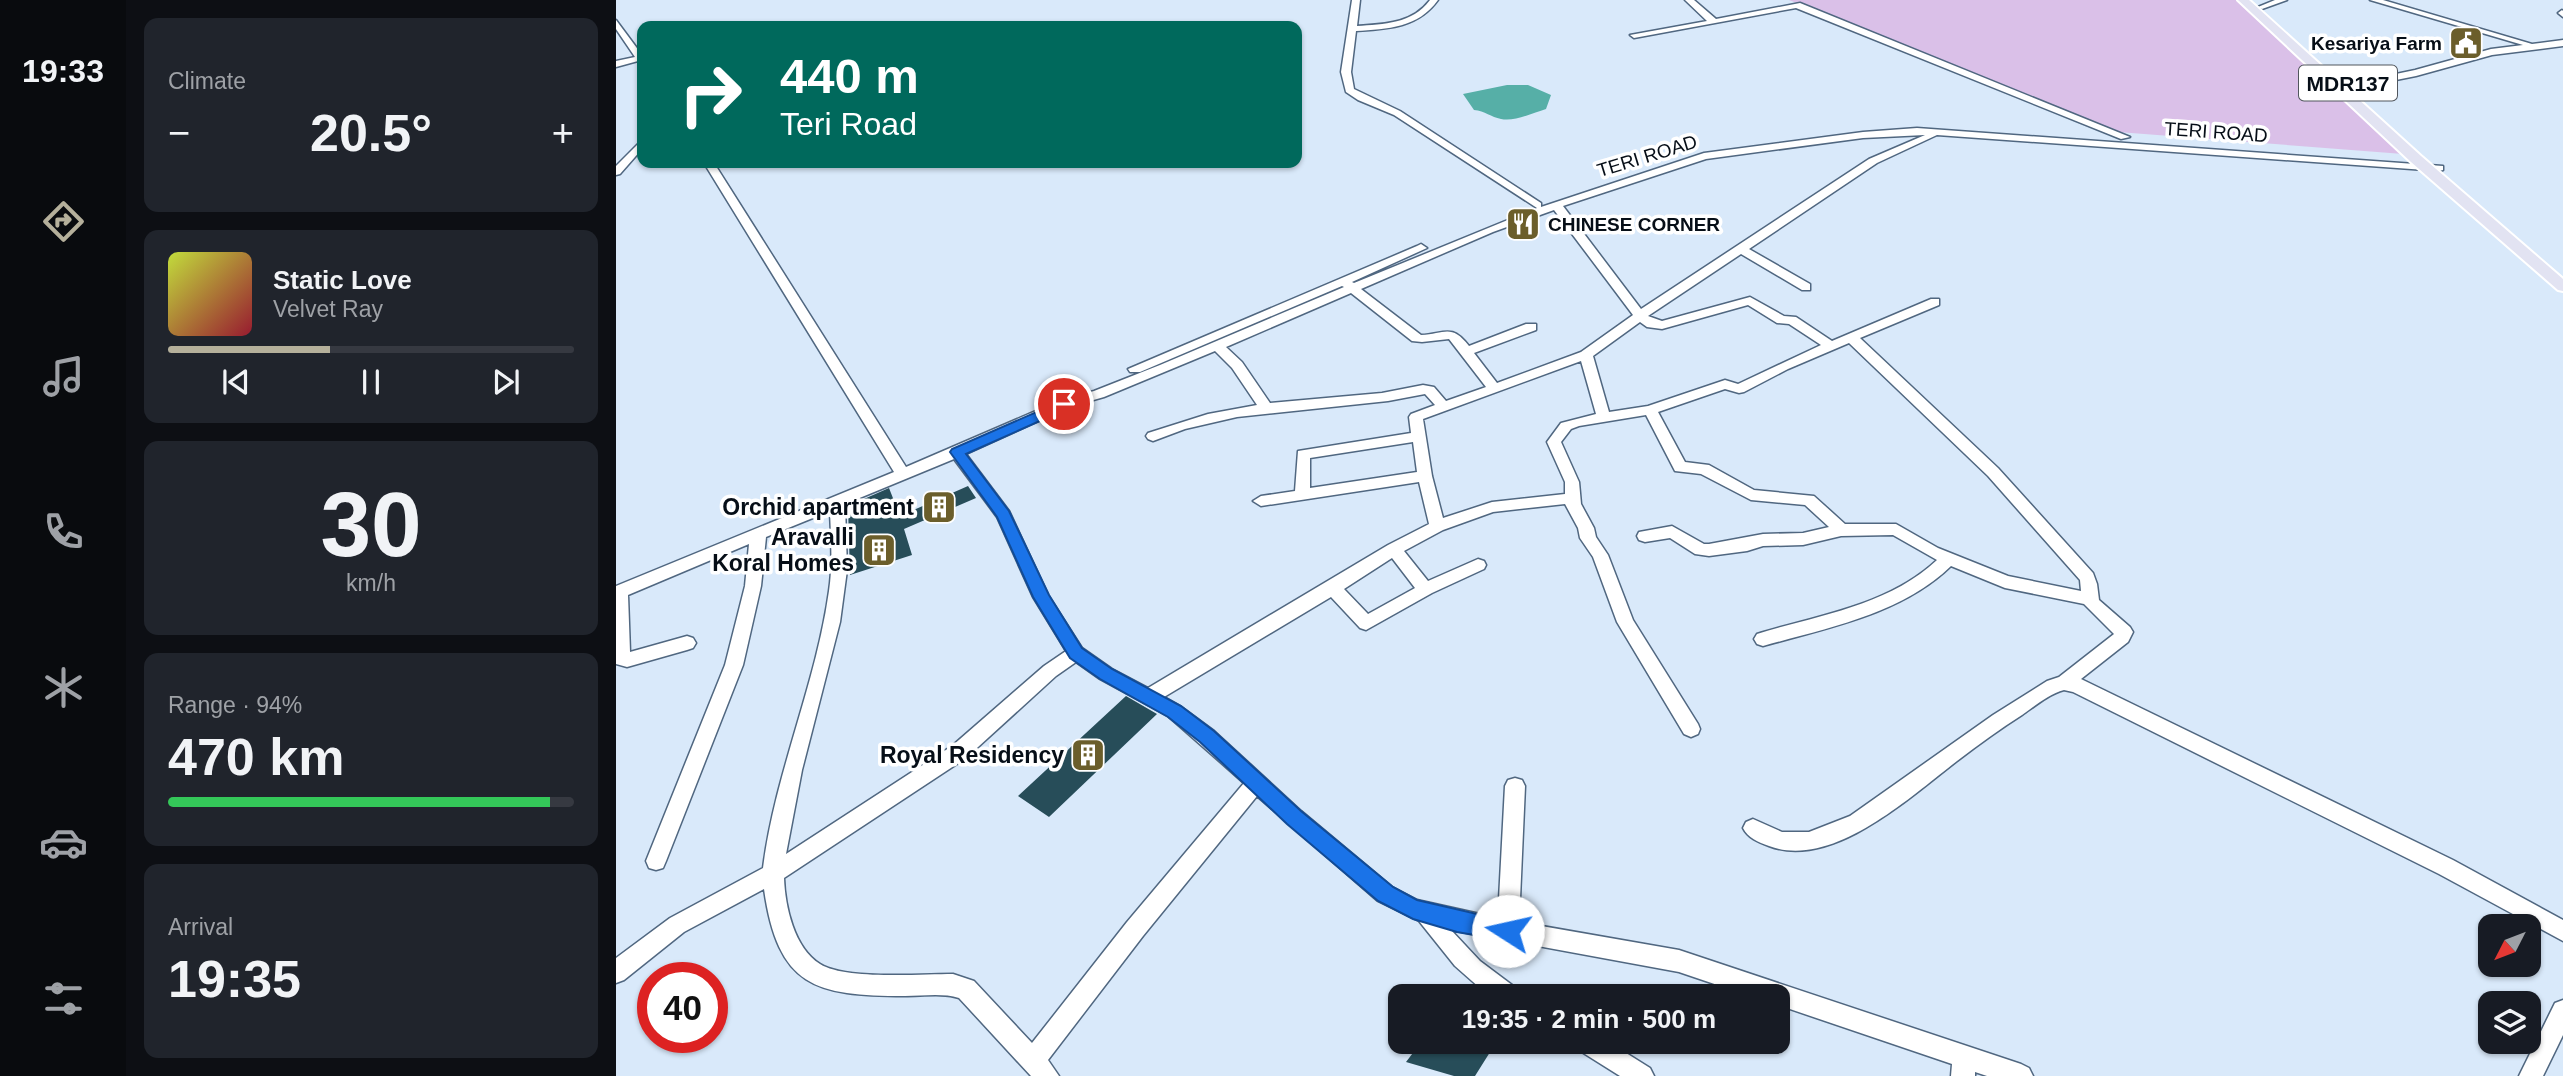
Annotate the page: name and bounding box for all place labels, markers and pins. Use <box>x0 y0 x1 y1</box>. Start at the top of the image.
public building icon: Kesariya Farm <box>2447 24 2485 62</box>
place label: Kesariya Farm <box>2311 33 2442 54</box>
restaurant icon: CHINESE CORNER <box>1504 205 1542 243</box>
place label: CHINESE CORNER <box>1548 214 1720 235</box>
pin <box>1034 374 1094 434</box>
building icon: Orchid apartment <box>920 488 958 526</box>
place label: Orchid apartment <box>722 494 914 520</box>
place label: Aravalli Koral Homes <box>712 524 854 576</box>
building icon: Aravalli Koral Homes <box>860 531 898 569</box>
building icon: Royal Residency <box>1069 736 1107 774</box>
place label: Royal Residency <box>880 742 1064 768</box>

